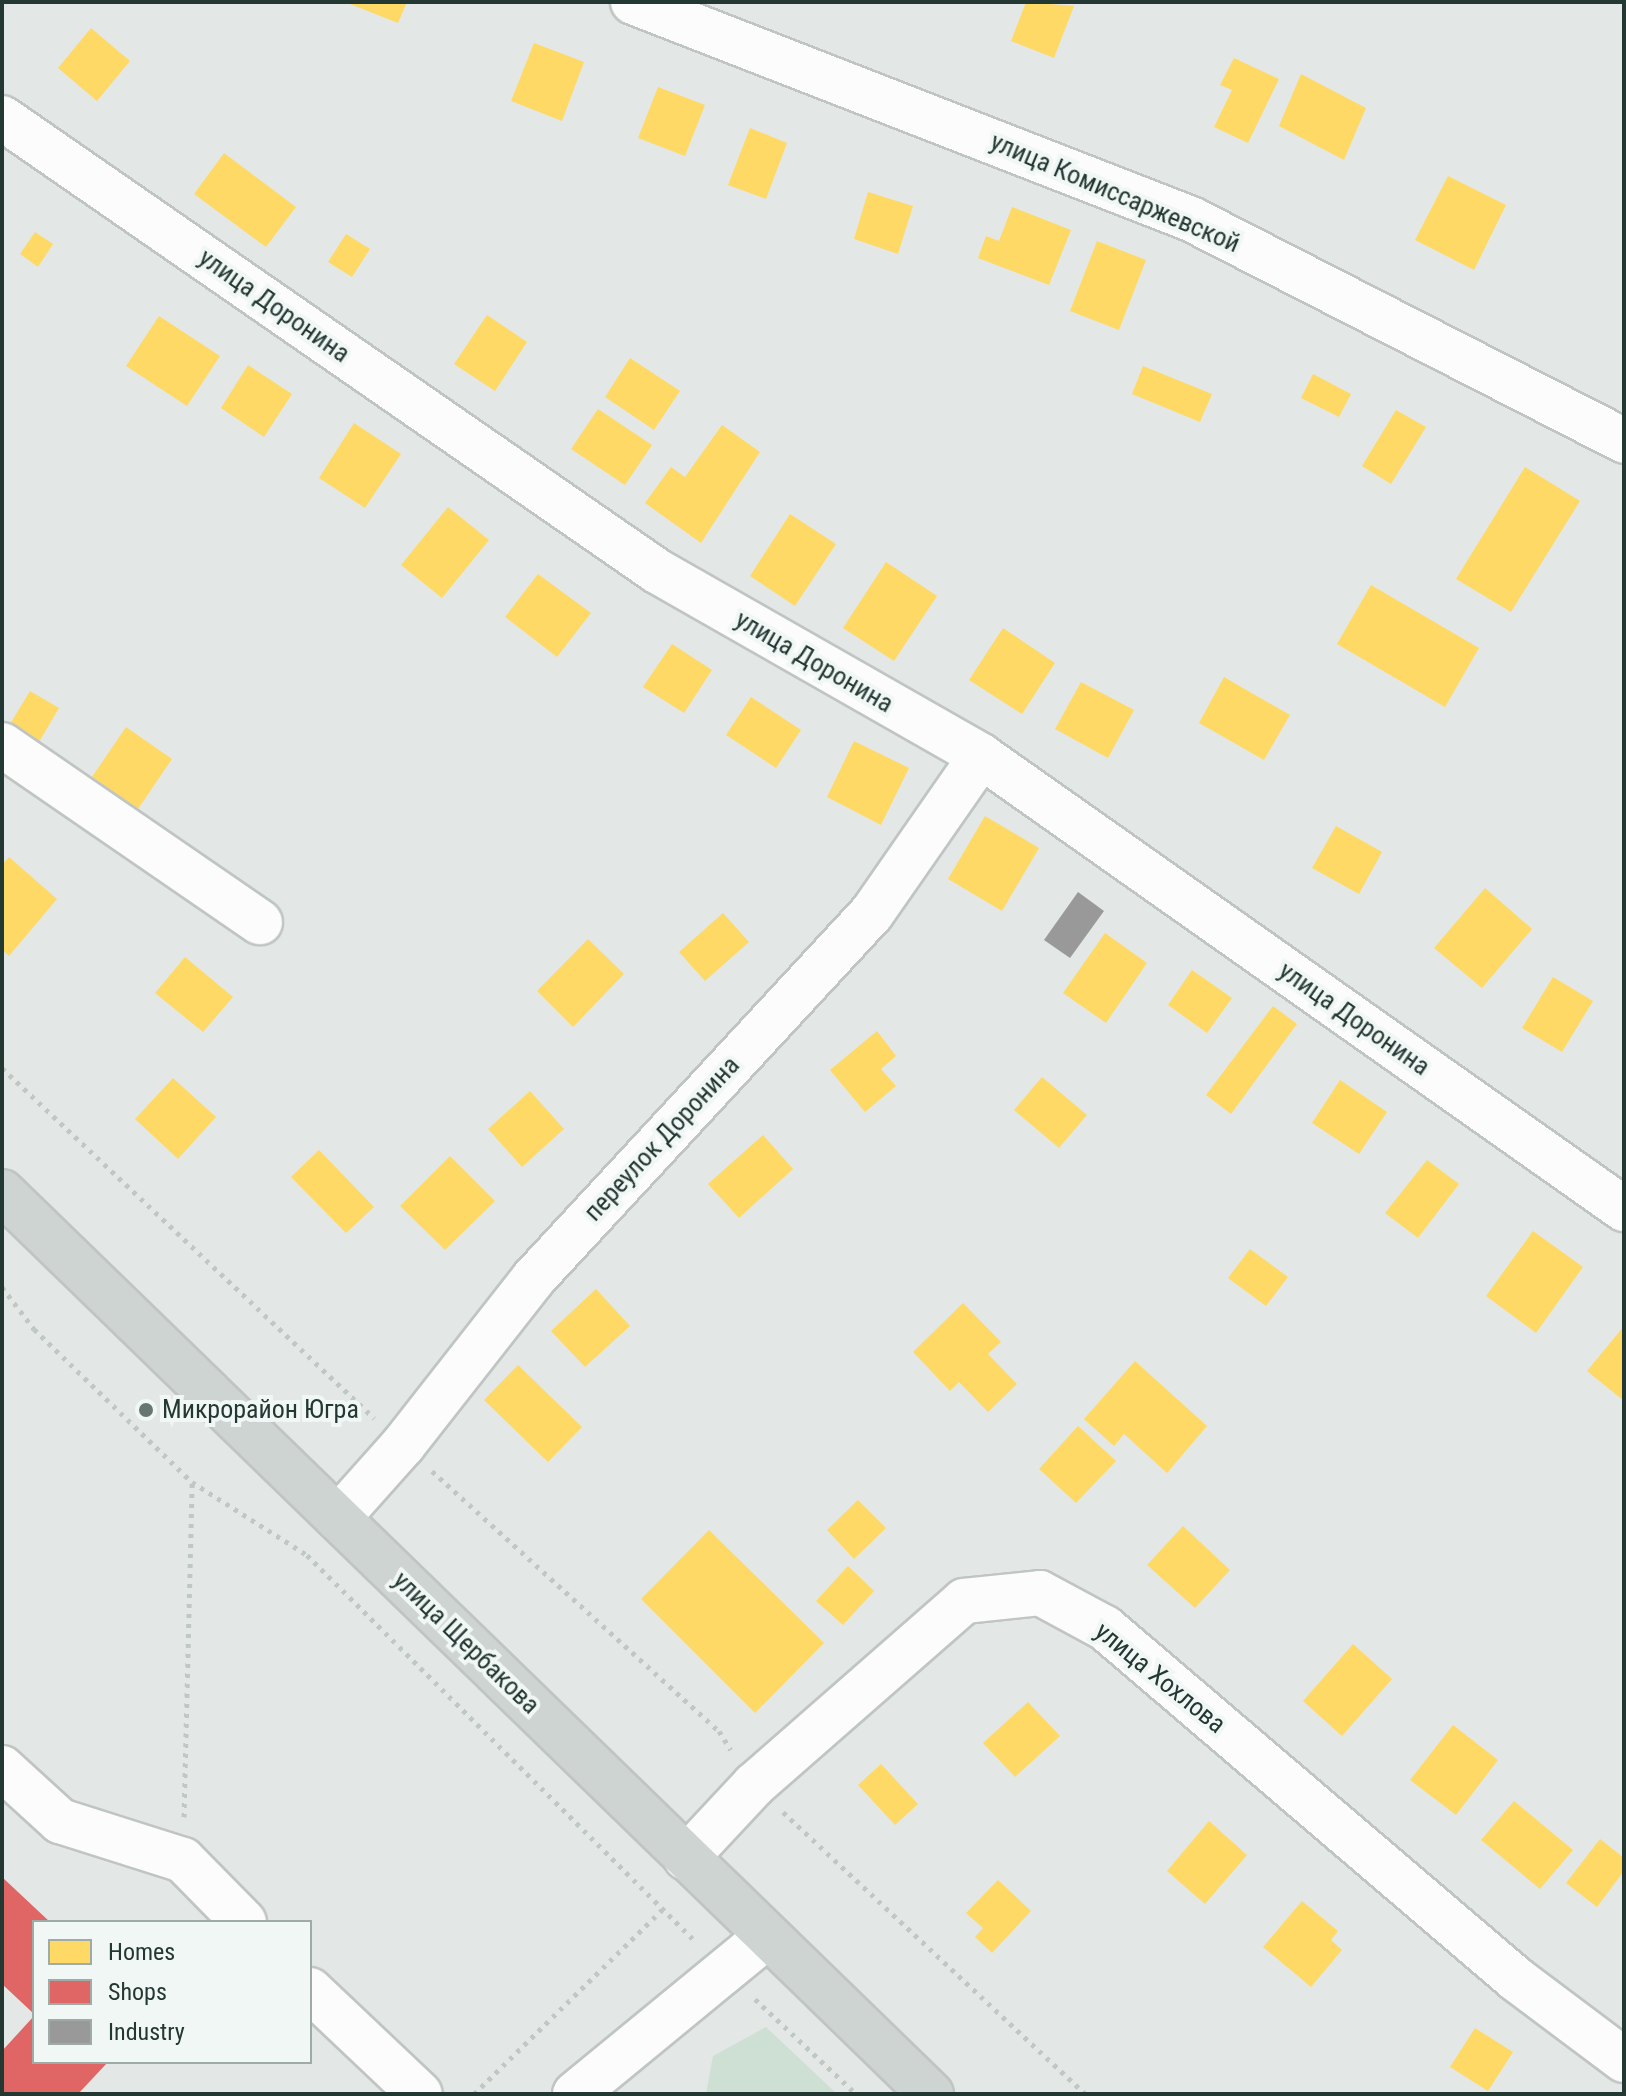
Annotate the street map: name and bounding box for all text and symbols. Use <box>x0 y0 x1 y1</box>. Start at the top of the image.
street label: улица Комиссаржевской <box>986 126 1244 260</box>
street label: улица Доронина <box>193 242 355 370</box>
street label: улица Доронина <box>730 604 898 720</box>
street label: улица Доронина <box>1273 955 1435 1083</box>
street label: переулок Доронина <box>578 1050 746 1228</box>
place label: Микрорайон Югра <box>162 1394 359 1426</box>
marker: Микрорайон Югра <box>137 1401 155 1419</box>
street label: улица Щербакова <box>386 1565 546 1721</box>
street label: улица Хохлова <box>1088 1616 1232 1740</box>
legend <box>32 1920 312 2064</box>
text: Homes <box>108 1938 175 1966</box>
text: Shops <box>108 1978 167 2006</box>
text: Industry <box>108 2018 185 2046</box>

